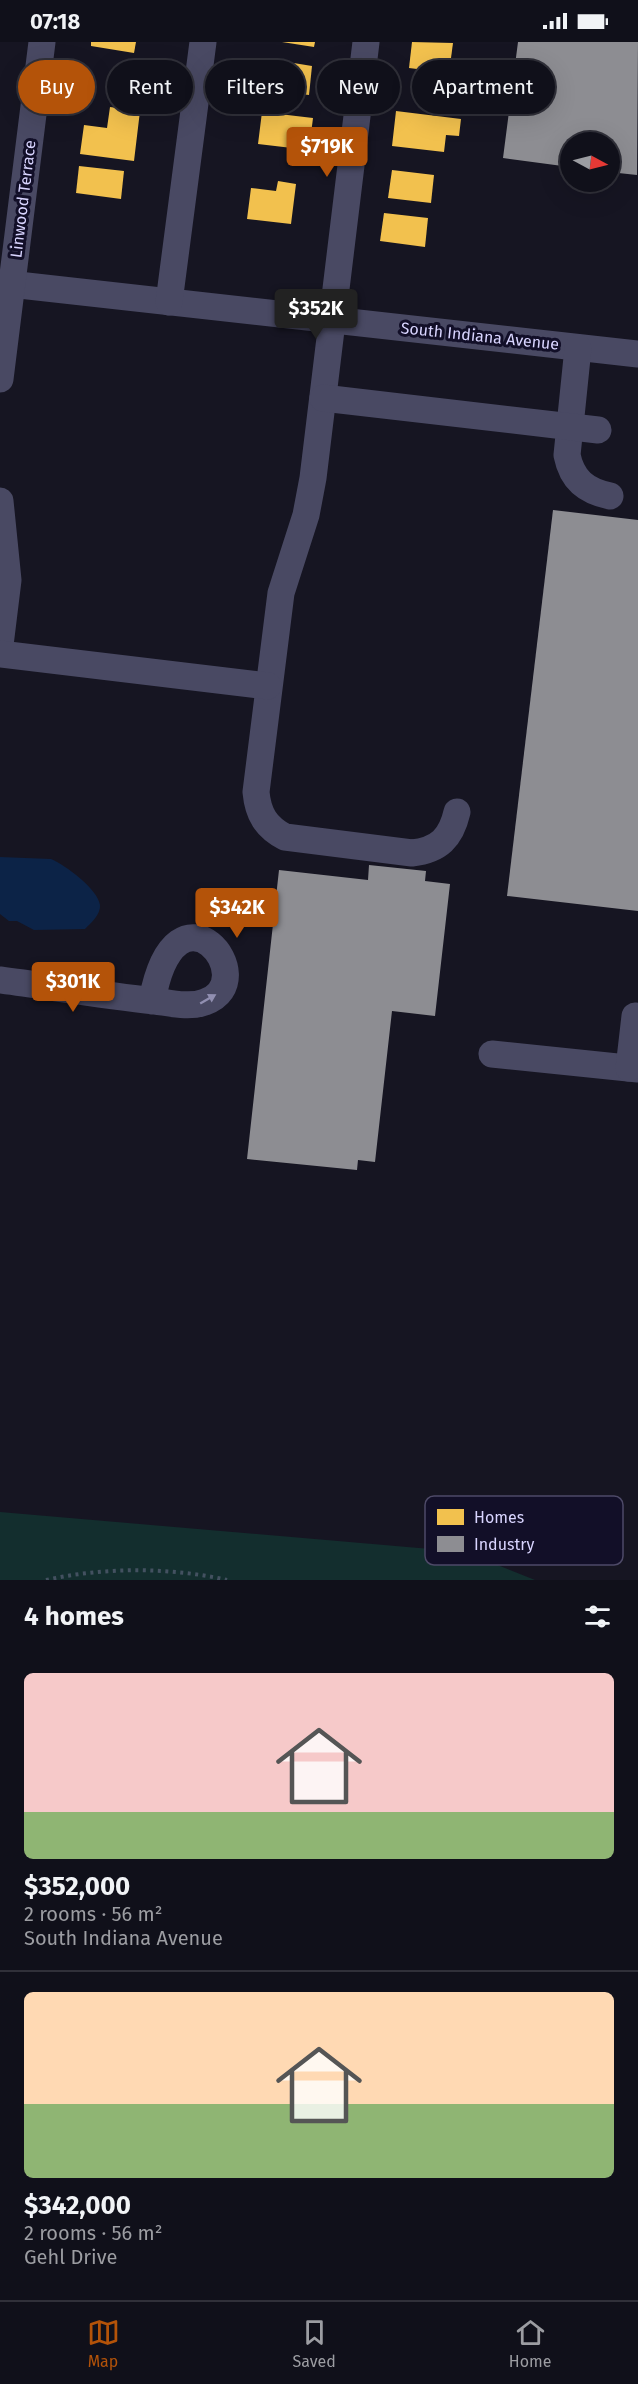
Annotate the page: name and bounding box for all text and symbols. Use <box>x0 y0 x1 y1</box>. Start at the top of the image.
text: 07:18 <box>30 8 80 35</box>
chip: Buy <box>18 60 95 114</box>
chip: Rent <box>107 60 193 114</box>
chip: Filters <box>205 60 305 114</box>
chip: New <box>317 60 400 114</box>
chip: Apartment <box>412 60 555 114</box>
pin: $719K <box>285 127 369 178</box>
north arrow <box>560 132 620 192</box>
map controls <box>560 132 620 192</box>
text: $719K <box>301 134 353 158</box>
street label: Linwood Terrace <box>6 139 40 259</box>
pin: $352K <box>274 289 358 340</box>
text: $352K <box>289 296 343 320</box>
street label: South Indiana Avenue <box>400 318 560 354</box>
pin: $342K <box>195 888 279 939</box>
text: $342K <box>209 895 265 919</box>
pin: $301K <box>31 962 115 1013</box>
text: $301K <box>46 969 100 993</box>
one-way arrow <box>200 994 217 1005</box>
legend <box>425 1496 623 1565</box>
text: Homes <box>474 1508 524 1527</box>
text: Industry <box>474 1535 534 1554</box>
icon: filters <box>581 1600 614 1633</box>
text: 4 homes <box>24 1601 124 1632</box>
icon: home <box>265 1712 373 1820</box>
text: $352,000 <box>24 1871 130 1902</box>
text: 2 rooms · 56 m² <box>24 1902 163 1926</box>
text: South Indiana Avenue <box>24 1926 223 1950</box>
icon: home <box>265 2031 373 2139</box>
text: $342,000 <box>24 2190 131 2221</box>
text: 2 rooms · 56 m² <box>24 2221 163 2245</box>
text: Gehl Drive <box>24 2245 117 2269</box>
tab: Map <box>87 2316 120 2371</box>
tab: Saved <box>293 2316 336 2371</box>
tab: Home <box>509 2316 551 2371</box>

